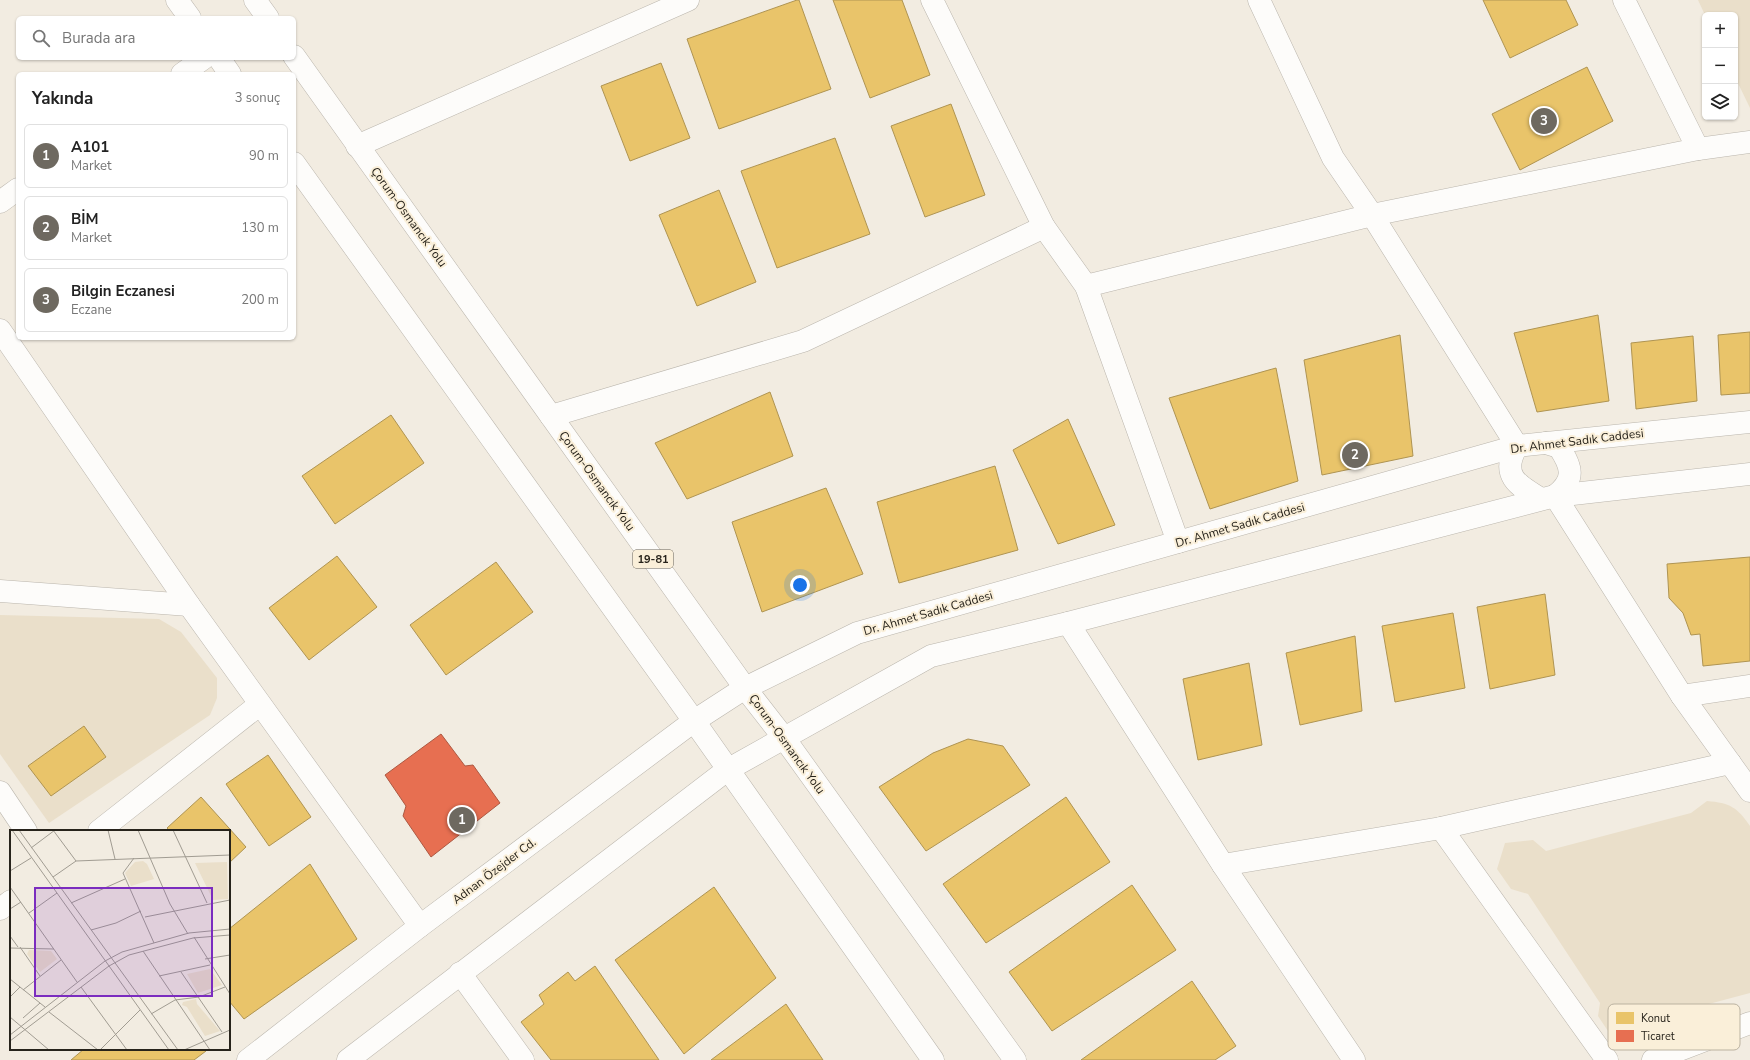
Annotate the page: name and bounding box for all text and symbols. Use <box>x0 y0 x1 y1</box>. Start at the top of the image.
map controls <box>1702 12 1738 120</box>
button: + <box>1702 12 1738 48</box>
search box <box>16 16 296 60</box>
icon: search <box>30 27 52 49</box>
text: Burada ara <box>62 28 136 48</box>
button: − <box>1702 48 1738 84</box>
button: layers <box>1702 84 1738 120</box>
text: Yakında <box>32 87 93 110</box>
text: 3 sonuç <box>235 89 280 107</box>
pin: 3 <box>1531 106 1557 136</box>
text: A101 <box>71 137 109 157</box>
text: 1 <box>42 147 50 165</box>
text: 90 m <box>249 147 279 165</box>
text: Market <box>71 157 111 175</box>
street label: Çorum-Osmancık Yolu <box>367 164 451 270</box>
text: BİM <box>71 209 99 229</box>
text: 2 <box>42 219 50 237</box>
text: 130 m <box>241 219 279 237</box>
text: Market <box>71 229 111 247</box>
text: Bilgin Eczanesi <box>71 281 175 301</box>
text: 3 <box>42 291 50 309</box>
text: 200 m <box>241 291 279 309</box>
text: Eczane <box>71 301 112 319</box>
street label: Dr. Ahmet Sadık Caddesi <box>1510 425 1644 457</box>
street label: Çorum-Osmancık Yolu <box>555 428 639 534</box>
pin: 2 <box>1342 440 1368 470</box>
street label: Dr. Ahmet Sadık Caddesi <box>1173 499 1307 551</box>
road number: 19-81 <box>633 550 673 568</box>
your location <box>790 575 810 595</box>
street label: Dr. Ahmet Sadık Caddesi <box>861 587 995 639</box>
street label: Çorum-Osmancık Yolu <box>745 691 829 797</box>
pin: 1 <box>449 805 475 835</box>
inset map <box>10 830 230 1050</box>
street label: Adnan Özejder Cd. <box>449 834 539 908</box>
legend <box>1608 1004 1740 1050</box>
text: Konut <box>1641 1011 1670 1026</box>
text: Ticaret <box>1641 1029 1675 1044</box>

